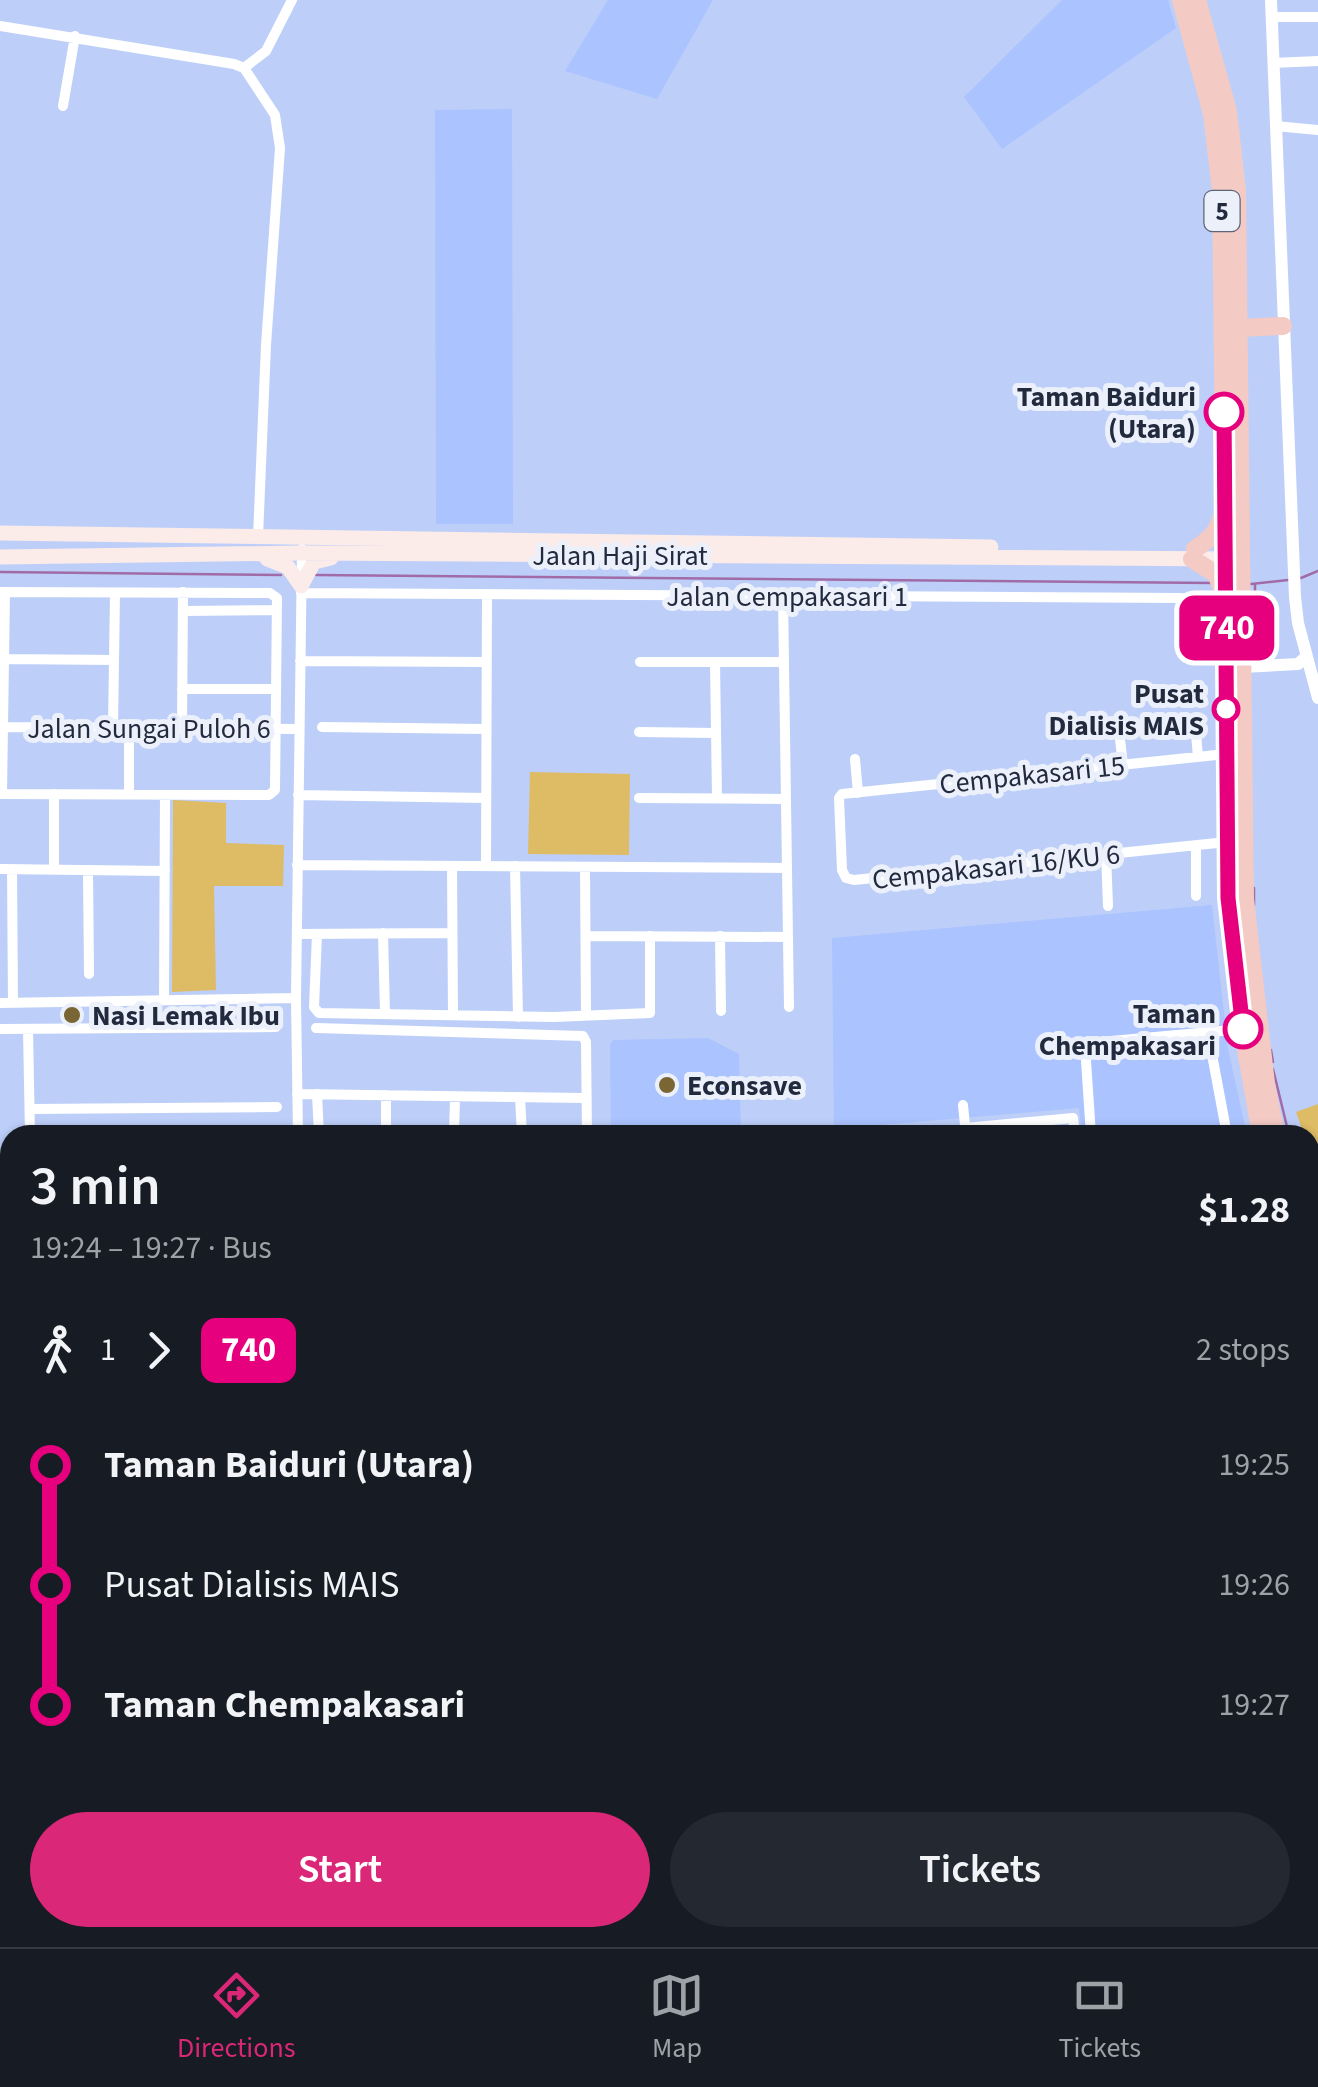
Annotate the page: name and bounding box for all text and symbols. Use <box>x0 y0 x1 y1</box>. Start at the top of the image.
road number: 5 <box>1204 191 1240 231</box>
place label: Taman Baiduri (Utara) <box>1017 377 1196 449</box>
marker: Taman Baiduri (Utara) <box>1205 393 1243 431</box>
street label: Jalan Haji Sirat <box>532 536 708 576</box>
street label: Jalan Cempakasari 1 <box>666 577 908 617</box>
line badge: 740 <box>1170 596 1284 660</box>
text: 740 <box>1199 603 1255 653</box>
place label: Pusat Dialisis MAIS <box>1048 674 1204 746</box>
marker: Pusat Dialisis MAIS <box>1213 696 1239 722</box>
street label: Jalan Sungai Puloh 6 <box>27 709 271 749</box>
street label: Cempakasari 15 <box>938 745 1127 805</box>
street label: Cempakasari 16/KU 6 <box>870 834 1122 900</box>
place label: Taman Chempakasari <box>1039 994 1216 1066</box>
place label: Nasi Lemak Ibu <box>92 996 280 1036</box>
marker: Nasi Lemak Ibu <box>61 1004 83 1026</box>
marker: Taman Chempakasari <box>1224 1010 1262 1048</box>
place label: Econsave <box>687 1066 802 1106</box>
marker: Econsave <box>656 1074 678 1096</box>
text: 3 min <box>30 1148 161 1226</box>
text: $1.28 <box>1198 1183 1290 1237</box>
text: 19:24 – 19:27 · Bus <box>30 1225 272 1271</box>
icon: walk <box>30 1323 85 1378</box>
icon: forward <box>131 1323 186 1378</box>
text: 740 <box>221 1325 276 1375</box>
text: 1 <box>100 1327 116 1373</box>
text: 2 stops <box>1196 1327 1290 1373</box>
text: Taman Baiduri (Utara) <box>104 1438 474 1492</box>
text: 19:25 <box>1218 1442 1290 1488</box>
text: Pusat Dialisis MAIS <box>104 1558 399 1612</box>
text: 19:26 <box>1218 1562 1290 1608</box>
text: Taman Chempakasari <box>104 1678 465 1732</box>
text: 19:27 <box>1218 1682 1290 1728</box>
button: Start <box>30 1812 650 1927</box>
button: Tickets <box>670 1812 1290 1927</box>
tab: Directions <box>177 1968 295 2068</box>
tab: Map <box>649 1968 704 2068</box>
tab: Tickets <box>1058 1968 1141 2068</box>

